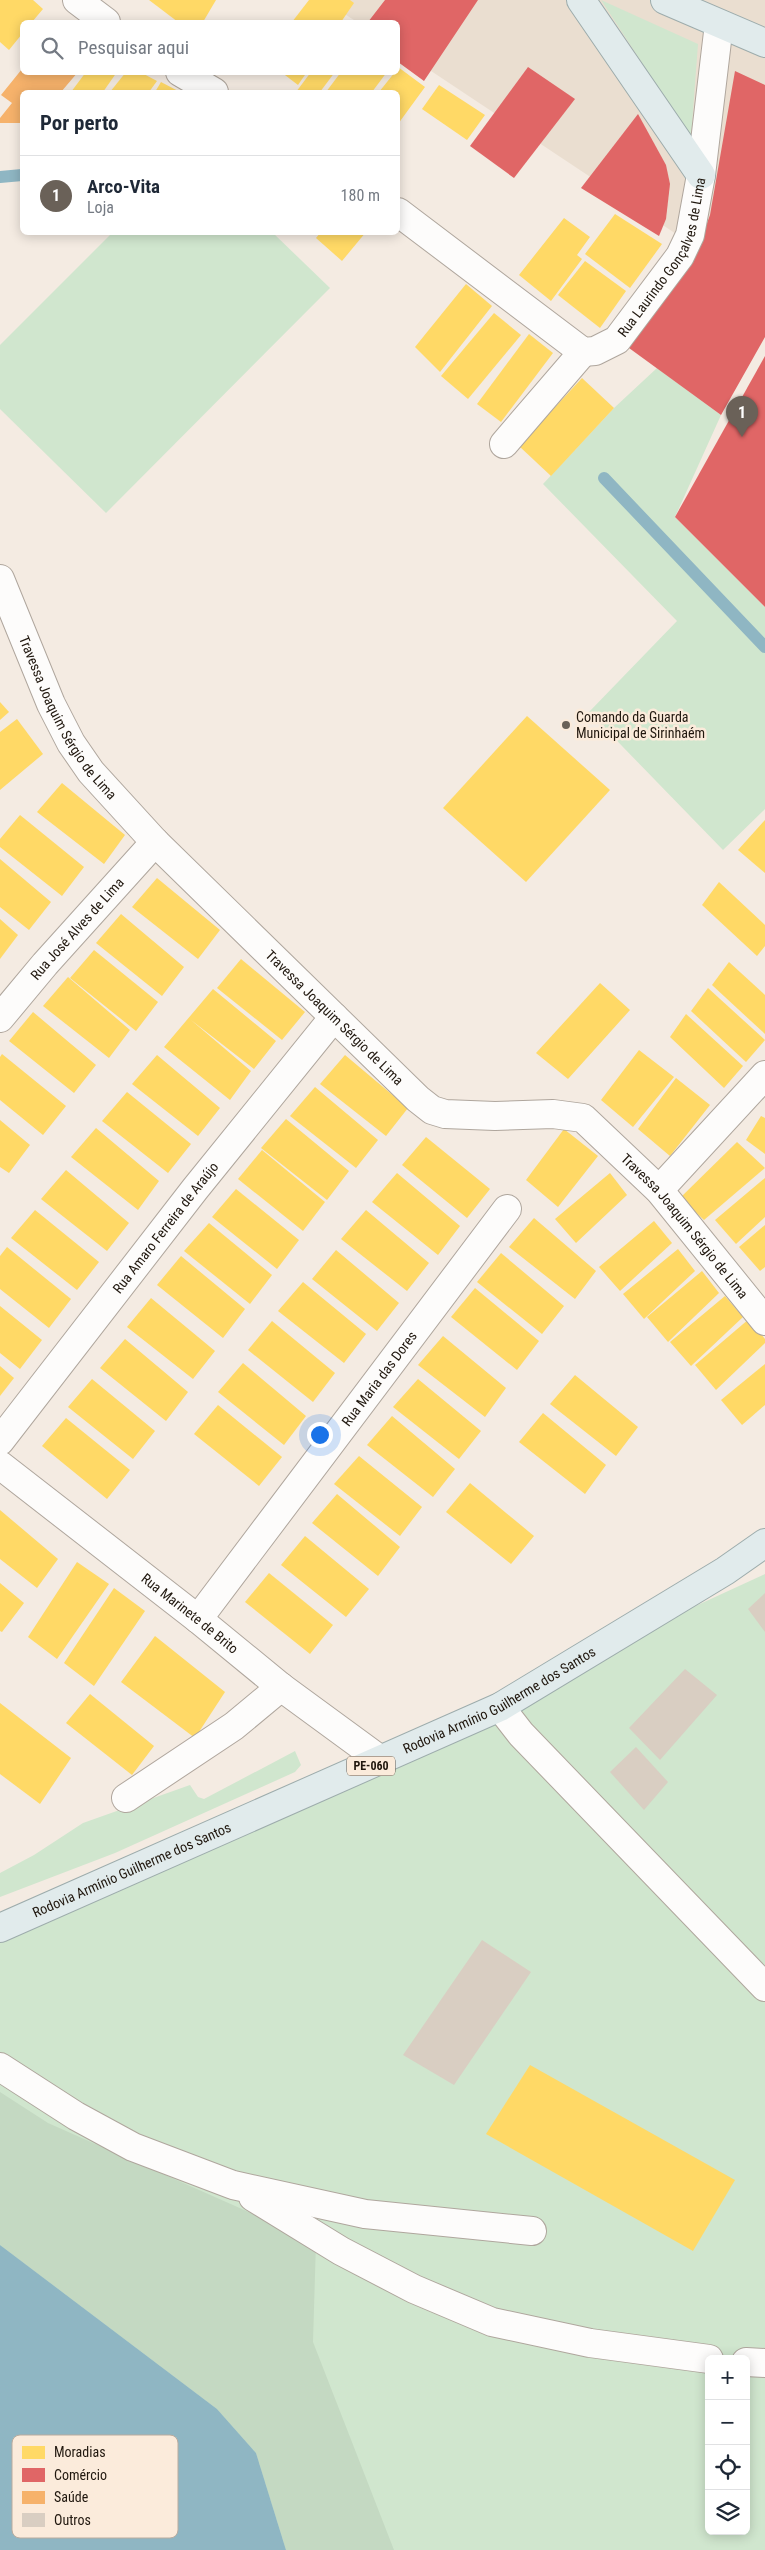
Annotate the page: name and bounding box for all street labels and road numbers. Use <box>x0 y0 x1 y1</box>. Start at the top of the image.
street label: Rua Laurindo Gonçalves de Lima <box>614 176 708 340</box>
street label: Travessa Joaquim Sérgio de Lima <box>16 633 120 802</box>
street label: Rua José Alves de Lima <box>27 874 127 983</box>
street label: Travessa Joaquim Sérgio de Lima <box>262 947 407 1088</box>
street label: Travessa Joaquim Sérgio de Lima <box>618 1150 751 1302</box>
street label: Rua Amaro Ferreira de Araújo <box>109 1159 221 1296</box>
street label: Rua Maria das Dores <box>338 1328 420 1429</box>
street label: Rua Marinete de Brito <box>138 1570 242 1657</box>
street label: Rodovia Armínio Guilherme dos Santos <box>401 1643 598 1757</box>
road number: PE-060 <box>347 1756 395 1775</box>
street label: Rodovia Armínio Guilherme dos Santos <box>30 1819 233 1921</box>

